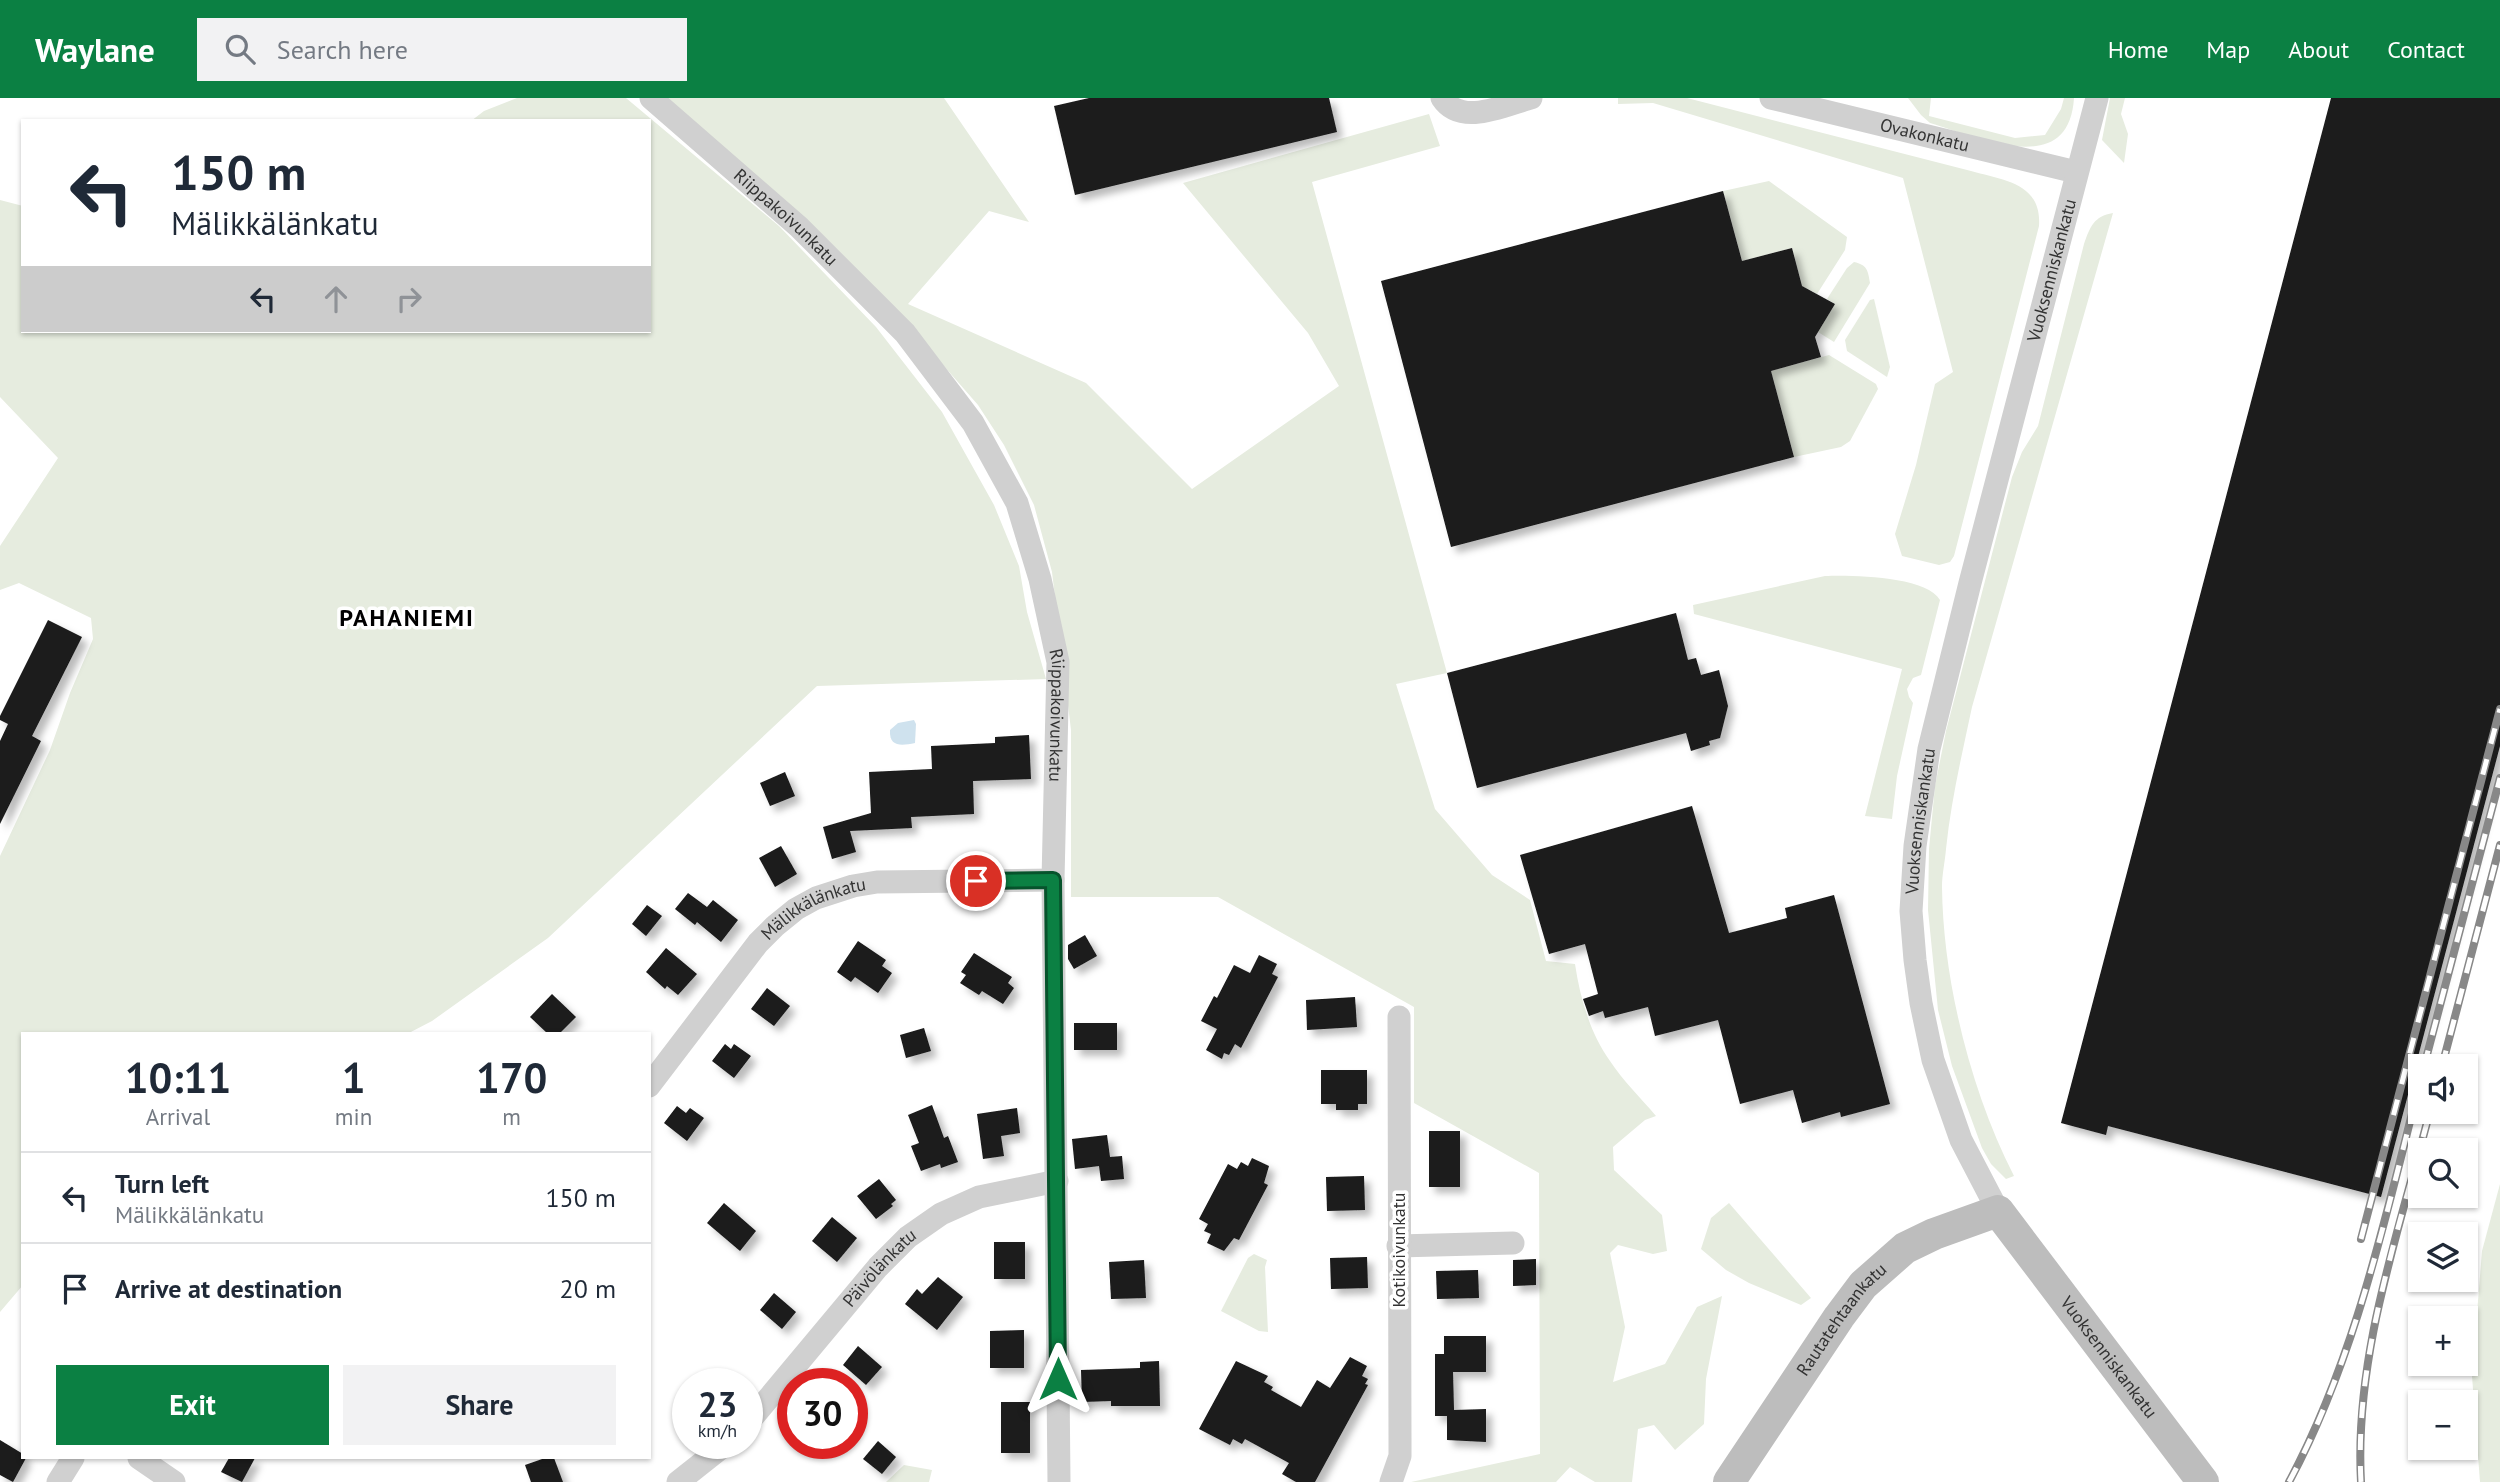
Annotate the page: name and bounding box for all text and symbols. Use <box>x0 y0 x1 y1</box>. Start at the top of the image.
search box <box>197 18 687 81</box>
text: Waylane <box>35 28 155 71</box>
icon: search <box>221 30 259 68</box>
text: Search here <box>277 33 408 66</box>
text: Home <box>2108 34 2168 65</box>
text: Map <box>2206 34 2250 65</box>
text: About <box>2288 34 2349 65</box>
text: Contact <box>2387 34 2465 65</box>
street label: Ovakonkatu <box>1878 113 1972 157</box>
text: 150 m <box>171 140 306 204</box>
icon: left <box>56 147 147 238</box>
street label: Riippakoivunkatu <box>729 163 843 270</box>
street label: Vuoksenniskankatu <box>2021 196 2081 345</box>
text: Mälikkälänkatu <box>171 202 379 244</box>
icon: left <box>244 280 282 318</box>
icon: ahead <box>317 280 355 318</box>
icon: right <box>390 280 428 318</box>
district label: PAHANIEMI <box>339 602 475 633</box>
street label: Riippakoivunkatu <box>1044 646 1070 782</box>
street label: Vuoksenniskankatu <box>1900 747 1940 896</box>
pin <box>946 851 1006 911</box>
icon: arrive <box>957 862 995 900</box>
street label: Mälikkälänkatu <box>756 872 867 945</box>
text: 10:11 <box>125 1050 231 1105</box>
text: 1 <box>342 1050 365 1105</box>
text: 170 <box>476 1050 547 1105</box>
map controls <box>2408 1054 2478 1460</box>
button: sound <box>2408 1054 2478 1124</box>
text: Arrival <box>146 1102 210 1131</box>
text: min <box>335 1102 372 1131</box>
text: m <box>502 1102 521 1131</box>
button: search <box>2408 1138 2478 1208</box>
text: Turn left <box>115 1167 209 1200</box>
icon: left <box>56 1179 94 1217</box>
text: 150 m <box>545 1181 616 1214</box>
street label: Kotikoivunkatu <box>1387 1192 1410 1308</box>
text: Mälikkälänkatu <box>115 1200 264 1229</box>
button: layers <box>2408 1222 2478 1292</box>
street label: Päivölänkatu <box>837 1223 920 1312</box>
street label: Rautatehtaankatu <box>1791 1258 1891 1380</box>
icon: arrive <box>56 1270 94 1308</box>
text: Arrive at destination <box>115 1272 342 1305</box>
text: 20 m <box>560 1272 616 1305</box>
street label: Vuoksenniskankatu <box>2055 1291 2163 1423</box>
button: + <box>2408 1306 2478 1376</box>
position arrow <box>1021 1342 1095 1416</box>
button: Exit <box>56 1365 329 1445</box>
button: Share <box>343 1365 616 1445</box>
speed limit sign: 30 <box>777 1368 868 1459</box>
text: 23 <box>698 1381 737 1427</box>
button: − <box>2408 1390 2478 1460</box>
text: km/h <box>698 1419 737 1442</box>

